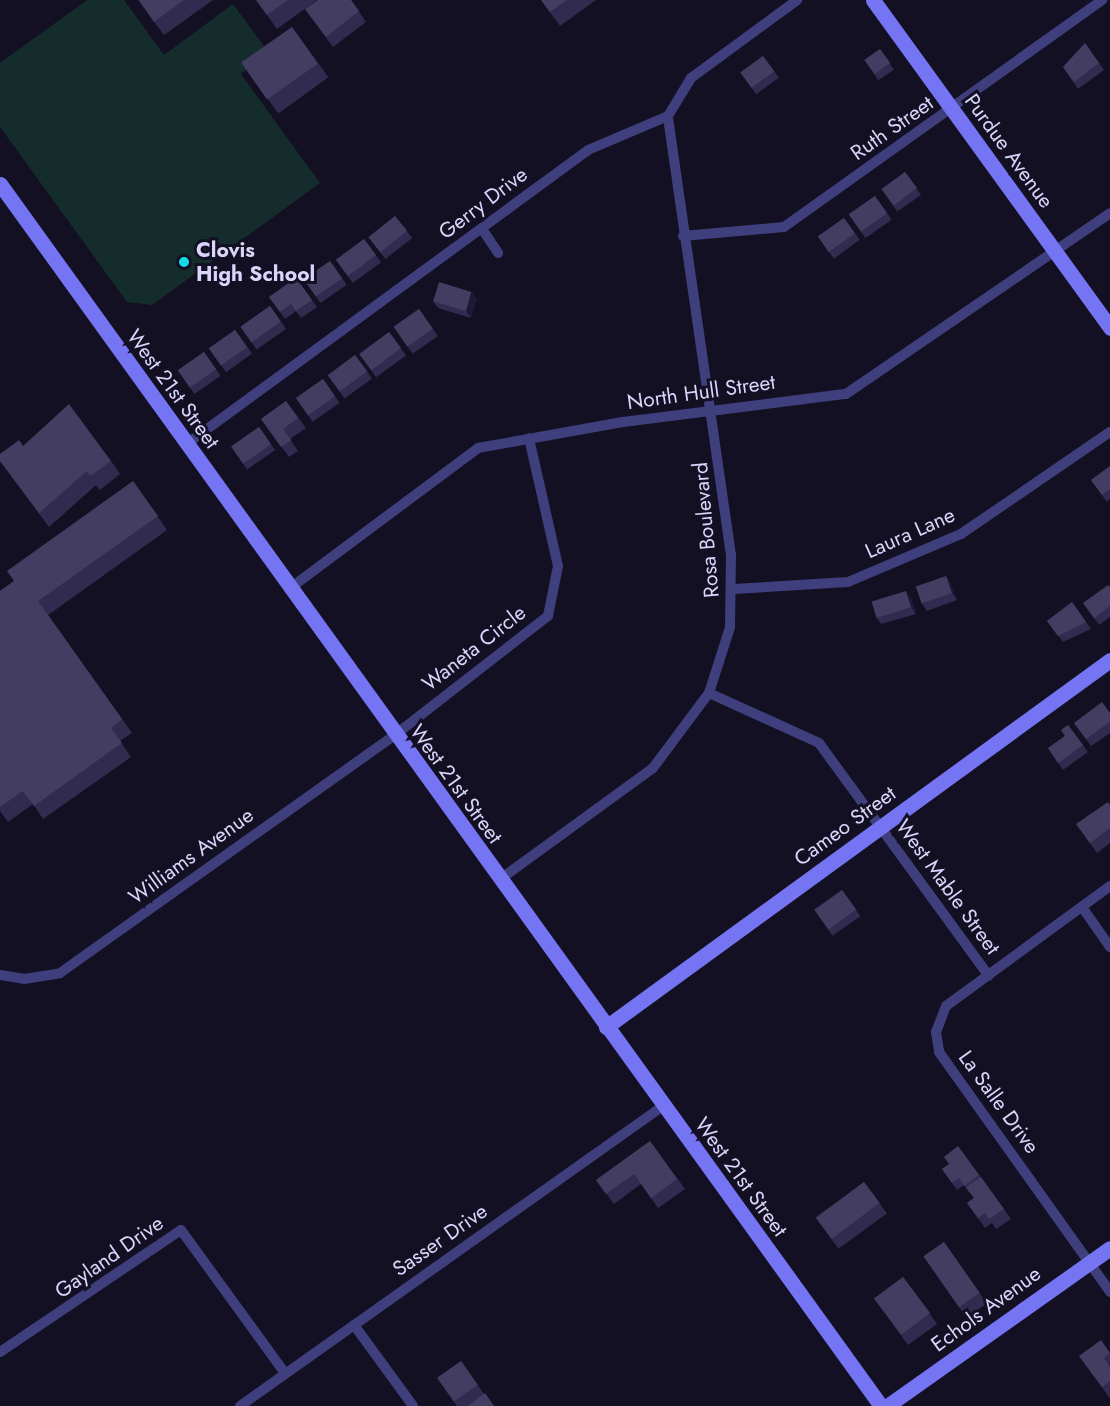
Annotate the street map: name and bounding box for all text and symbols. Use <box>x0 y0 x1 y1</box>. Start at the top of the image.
street label: Purdue Avenue <box>959 89 1059 213</box>
street label: Ruth Street <box>846 90 938 166</box>
street label: Gerry Drive <box>434 162 532 244</box>
place label: Clovis High School <box>196 237 315 287</box>
marker: Clovis High School <box>177 255 191 269</box>
street label: West 21st Street <box>121 325 225 453</box>
street label: North Hull Street <box>625 369 777 415</box>
street label: Rosa Boulevard <box>688 461 724 599</box>
street label: Laura Lane <box>861 502 959 564</box>
street label: Waneta Circle <box>417 600 531 696</box>
street label: West 21st Street <box>404 720 508 848</box>
street label: Cameo Street <box>789 781 901 871</box>
street label: Williams Avenue <box>124 802 258 910</box>
street label: West Mable Street <box>891 815 1005 959</box>
street label: La Salle Drive <box>953 1046 1045 1158</box>
street label: West 21st Street <box>689 1113 793 1241</box>
street label: Sasser Drive <box>388 1198 492 1282</box>
street label: Gayland Drive <box>50 1210 168 1304</box>
street label: Echols Avenue <box>926 1261 1046 1357</box>

